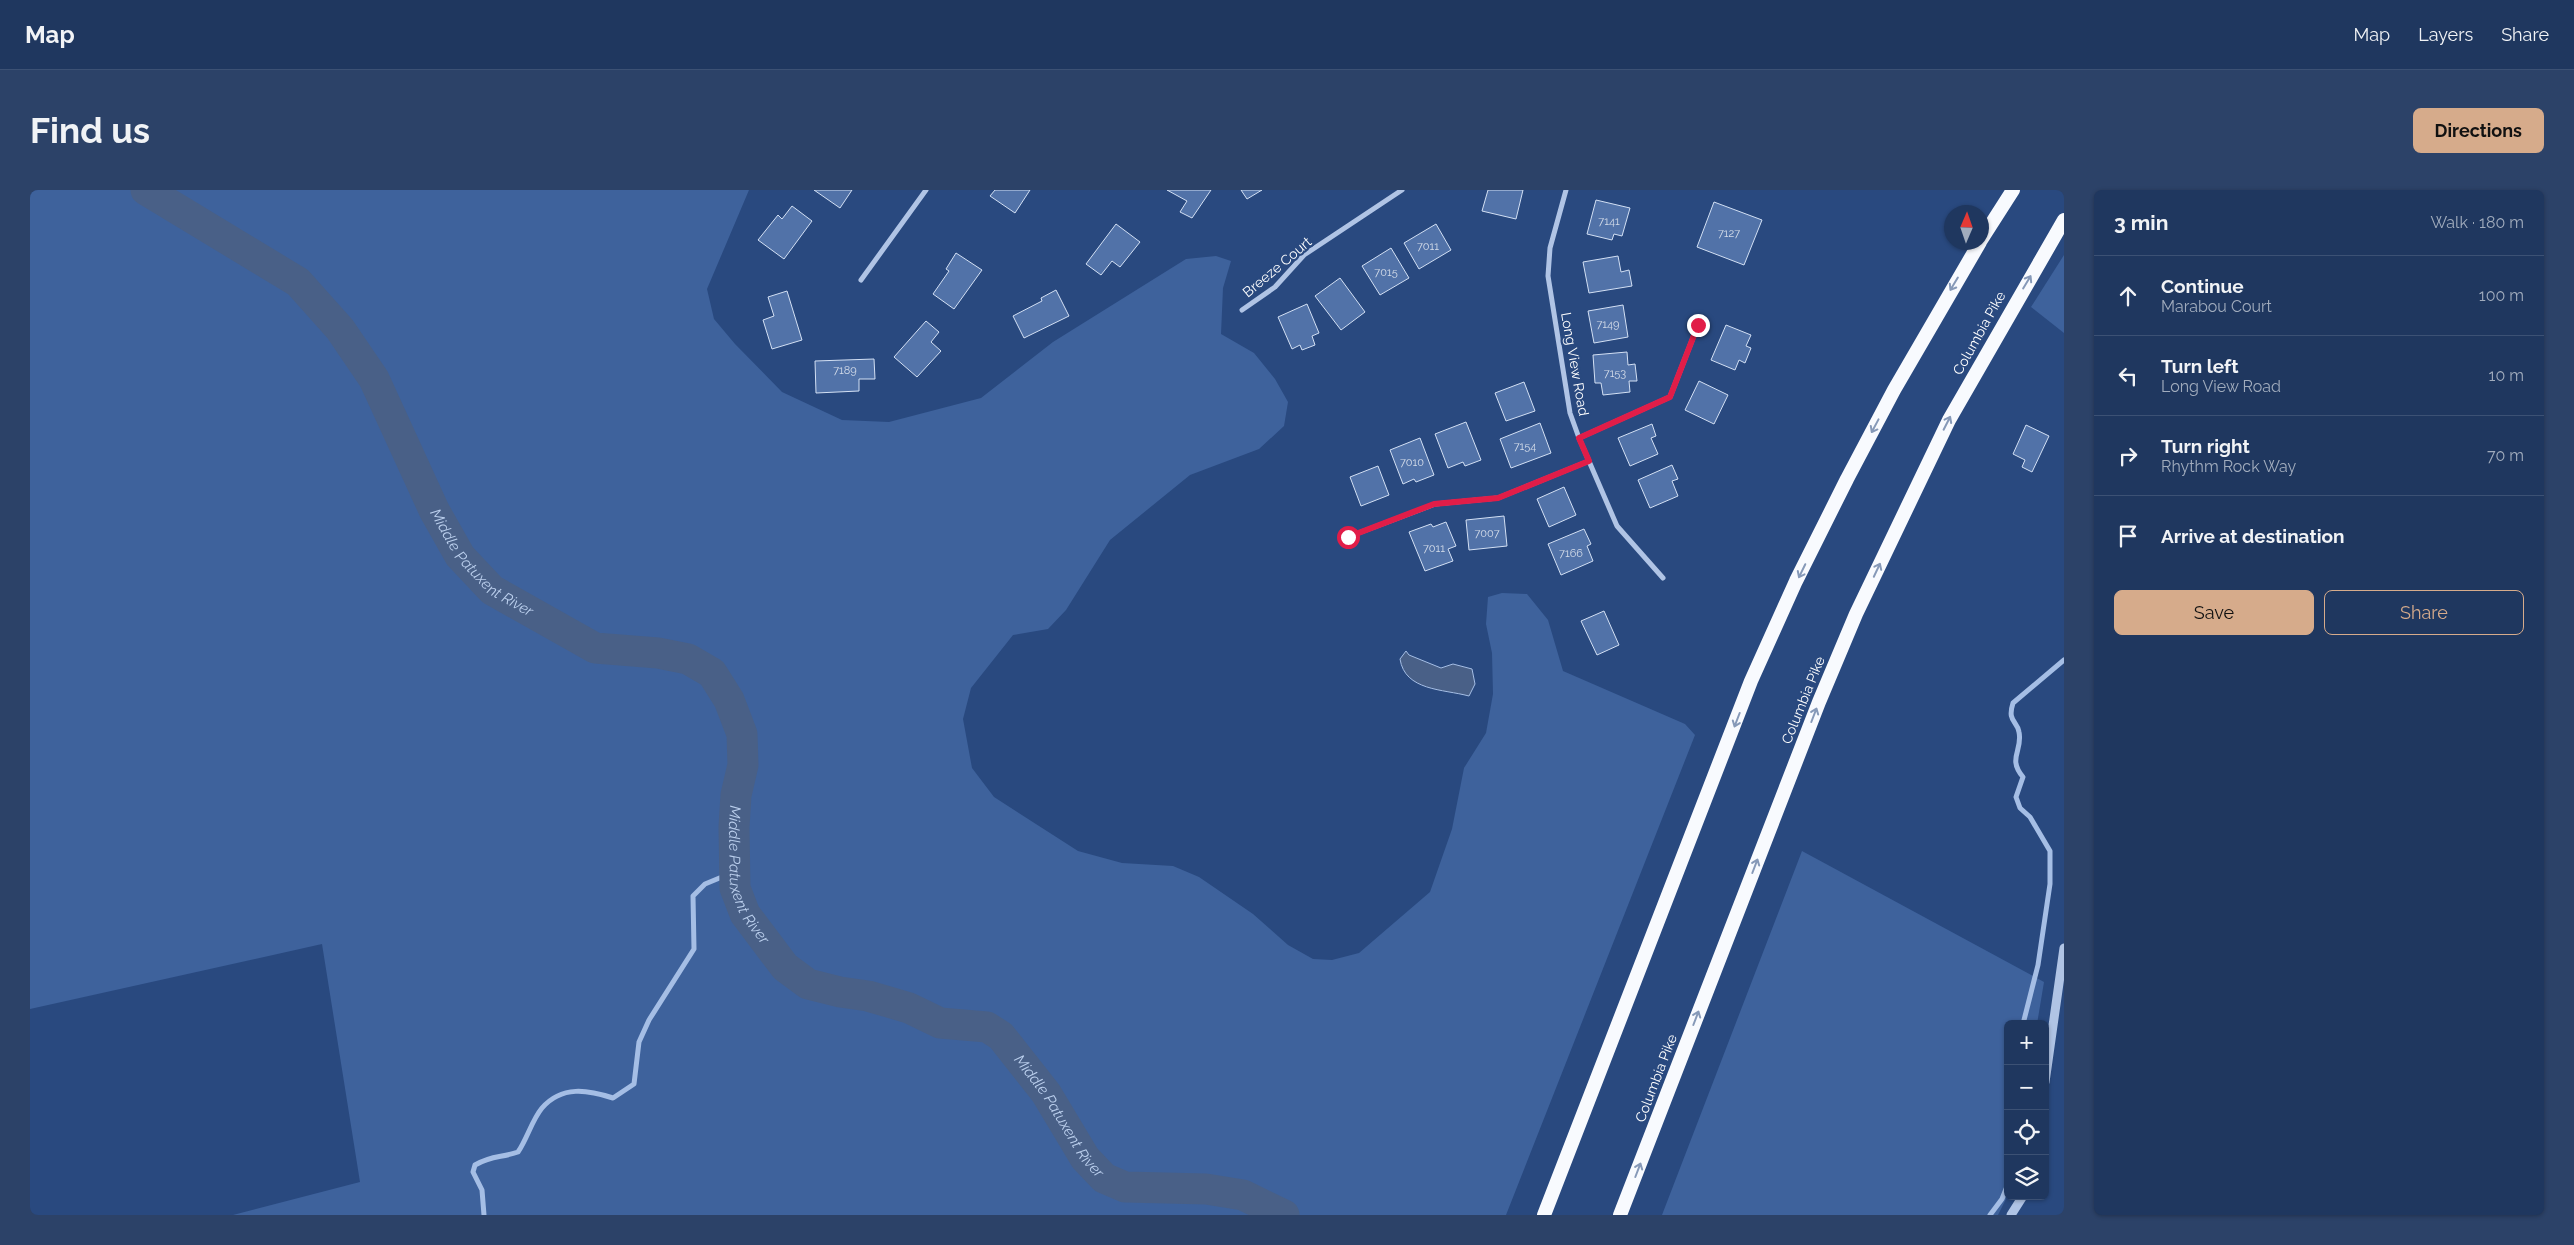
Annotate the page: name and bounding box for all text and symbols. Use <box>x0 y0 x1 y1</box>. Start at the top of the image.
text: Map <box>25 20 75 49</box>
text: Map <box>2354 24 2390 45</box>
text: Layers <box>2418 24 2473 45</box>
text: Share <box>2501 24 2549 45</box>
button: Directions <box>2413 108 2544 153</box>
text: Find us <box>30 110 150 151</box>
north arrow <box>1944 205 1989 250</box>
text: 3 min <box>2114 210 2168 235</box>
text: Walk · 180 m <box>2430 213 2524 232</box>
house number: 7141 <box>1598 215 1620 228</box>
house number: 7127 <box>1718 227 1740 240</box>
street label: Breeze Court <box>1239 233 1315 300</box>
house number: 7011 <box>1417 240 1439 253</box>
house number: 7015 <box>1374 266 1398 279</box>
one-way arrow <box>2022 275 2032 289</box>
text: Continue <box>2161 275 2244 297</box>
one-way arrow <box>1949 276 1959 290</box>
icon: ahead <box>2114 282 2142 310</box>
text: 100 m <box>2479 286 2524 305</box>
street label: Columbia Pike <box>1949 289 2009 377</box>
text: Marabou Court <box>2161 297 2272 316</box>
street label: Long View Road <box>1558 311 1592 417</box>
route end <box>1687 314 1710 337</box>
house number: 7149 <box>1596 318 1620 331</box>
text: Turn left <box>2161 355 2238 377</box>
icon: left <box>2114 362 2142 390</box>
house number: 7189 <box>833 364 857 377</box>
text: 10 m <box>2489 366 2524 385</box>
house number: 7153 <box>1604 367 1626 380</box>
text: Long View Road <box>2161 377 2281 396</box>
one-way arrow <box>1942 416 1952 431</box>
one-way arrow <box>1870 418 1880 433</box>
text: Turn right <box>2161 435 2250 457</box>
house number: 7154 <box>1514 440 1536 453</box>
icon: right <box>2114 442 2142 470</box>
text: 70 m <box>2487 446 2524 465</box>
house number: 7010 <box>1400 456 1424 469</box>
text: Rhythm Rock Way <box>2161 457 2296 476</box>
water label: Middle Patuxent River <box>426 506 537 621</box>
icon: arrive <box>2114 522 2142 550</box>
text: Arrive at destination <box>2161 525 2345 547</box>
route start <box>1337 526 1360 549</box>
house number: 7007 <box>1474 527 1500 540</box>
house number: 7011 <box>1423 542 1445 555</box>
house number: 7166 <box>1559 547 1583 560</box>
one-way arrow <box>1796 563 1806 578</box>
one-way arrow <box>1873 563 1882 578</box>
button: Save <box>2114 590 2314 635</box>
button: Share <box>2324 590 2524 635</box>
street label: Columbia Pike <box>1778 654 1828 746</box>
one-way arrow <box>1809 708 1819 723</box>
one-way arrow <box>1731 712 1740 727</box>
water label: Middle Patuxent River <box>725 805 774 948</box>
one-way arrow <box>1751 859 1760 875</box>
one-way arrow <box>1692 1011 1702 1026</box>
map controls <box>2004 1020 2049 1200</box>
button: + <box>2004 1020 2049 1065</box>
street label: Columbia Pike <box>1632 1032 1680 1124</box>
water label: Middle Patuxent River <box>1010 1051 1108 1182</box>
button: − <box>2004 1065 2049 1110</box>
button: locate <box>2004 1110 2049 1155</box>
button: layers <box>2004 1155 2049 1200</box>
one-way arrow <box>1634 1162 1643 1178</box>

